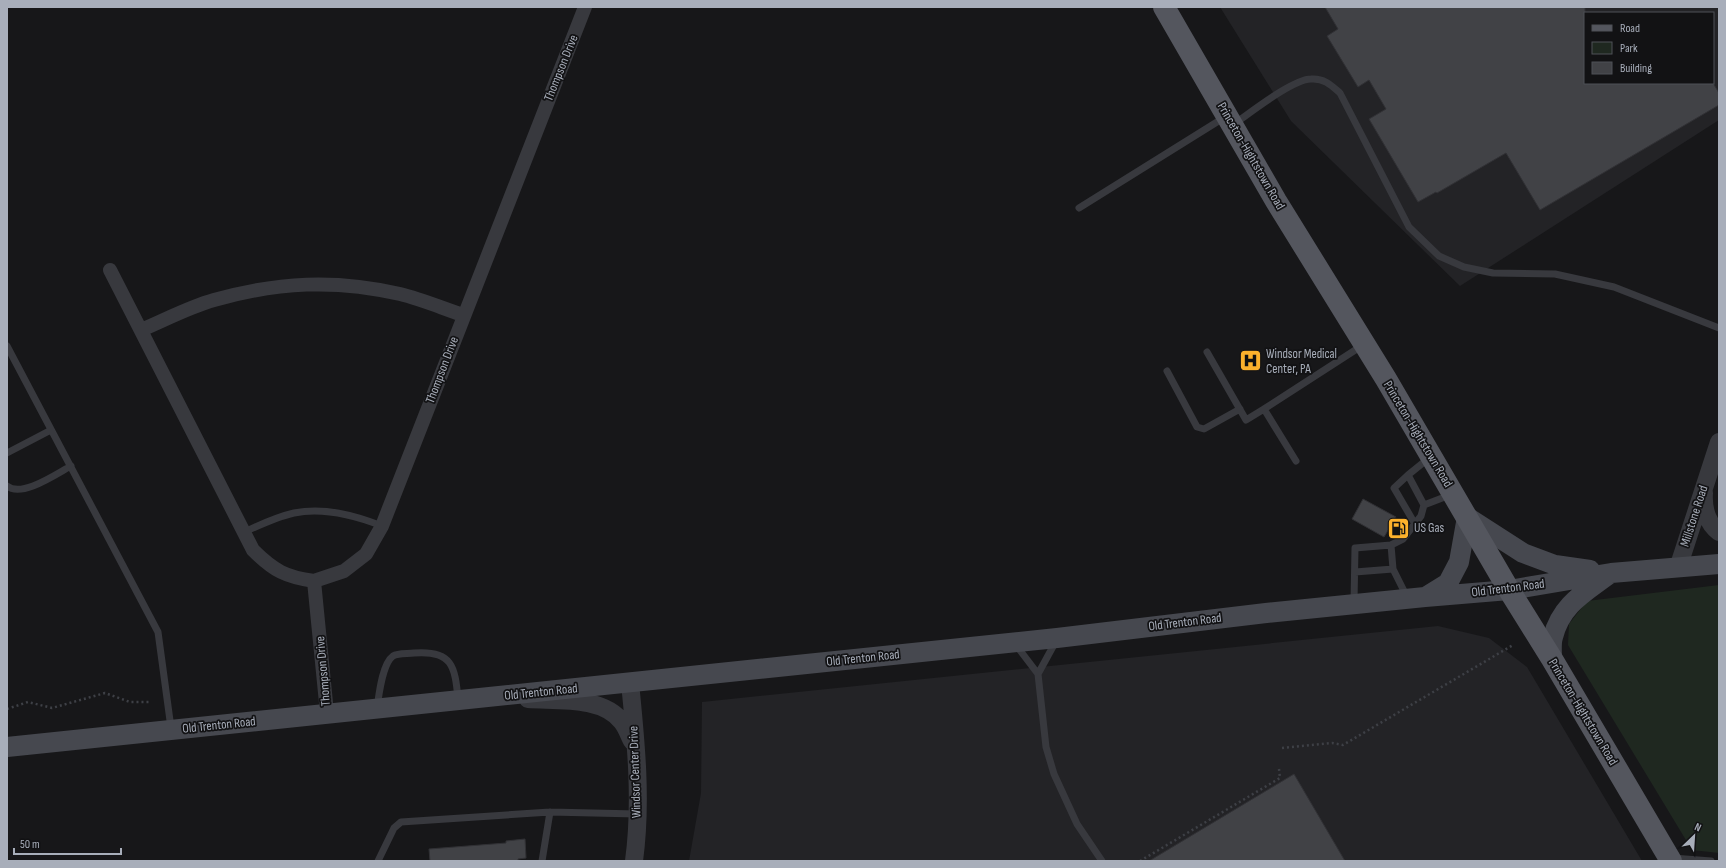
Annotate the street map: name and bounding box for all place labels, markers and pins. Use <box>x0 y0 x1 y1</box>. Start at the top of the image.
place label: Windsor Medical Center, PA <box>1266 346 1337 377</box>
hospital icon: Windsor Medical Center, PA <box>1238 348 1264 374</box>
fuel station icon: US Gas <box>1386 515 1412 541</box>
place label: US Gas <box>1414 520 1444 536</box>

